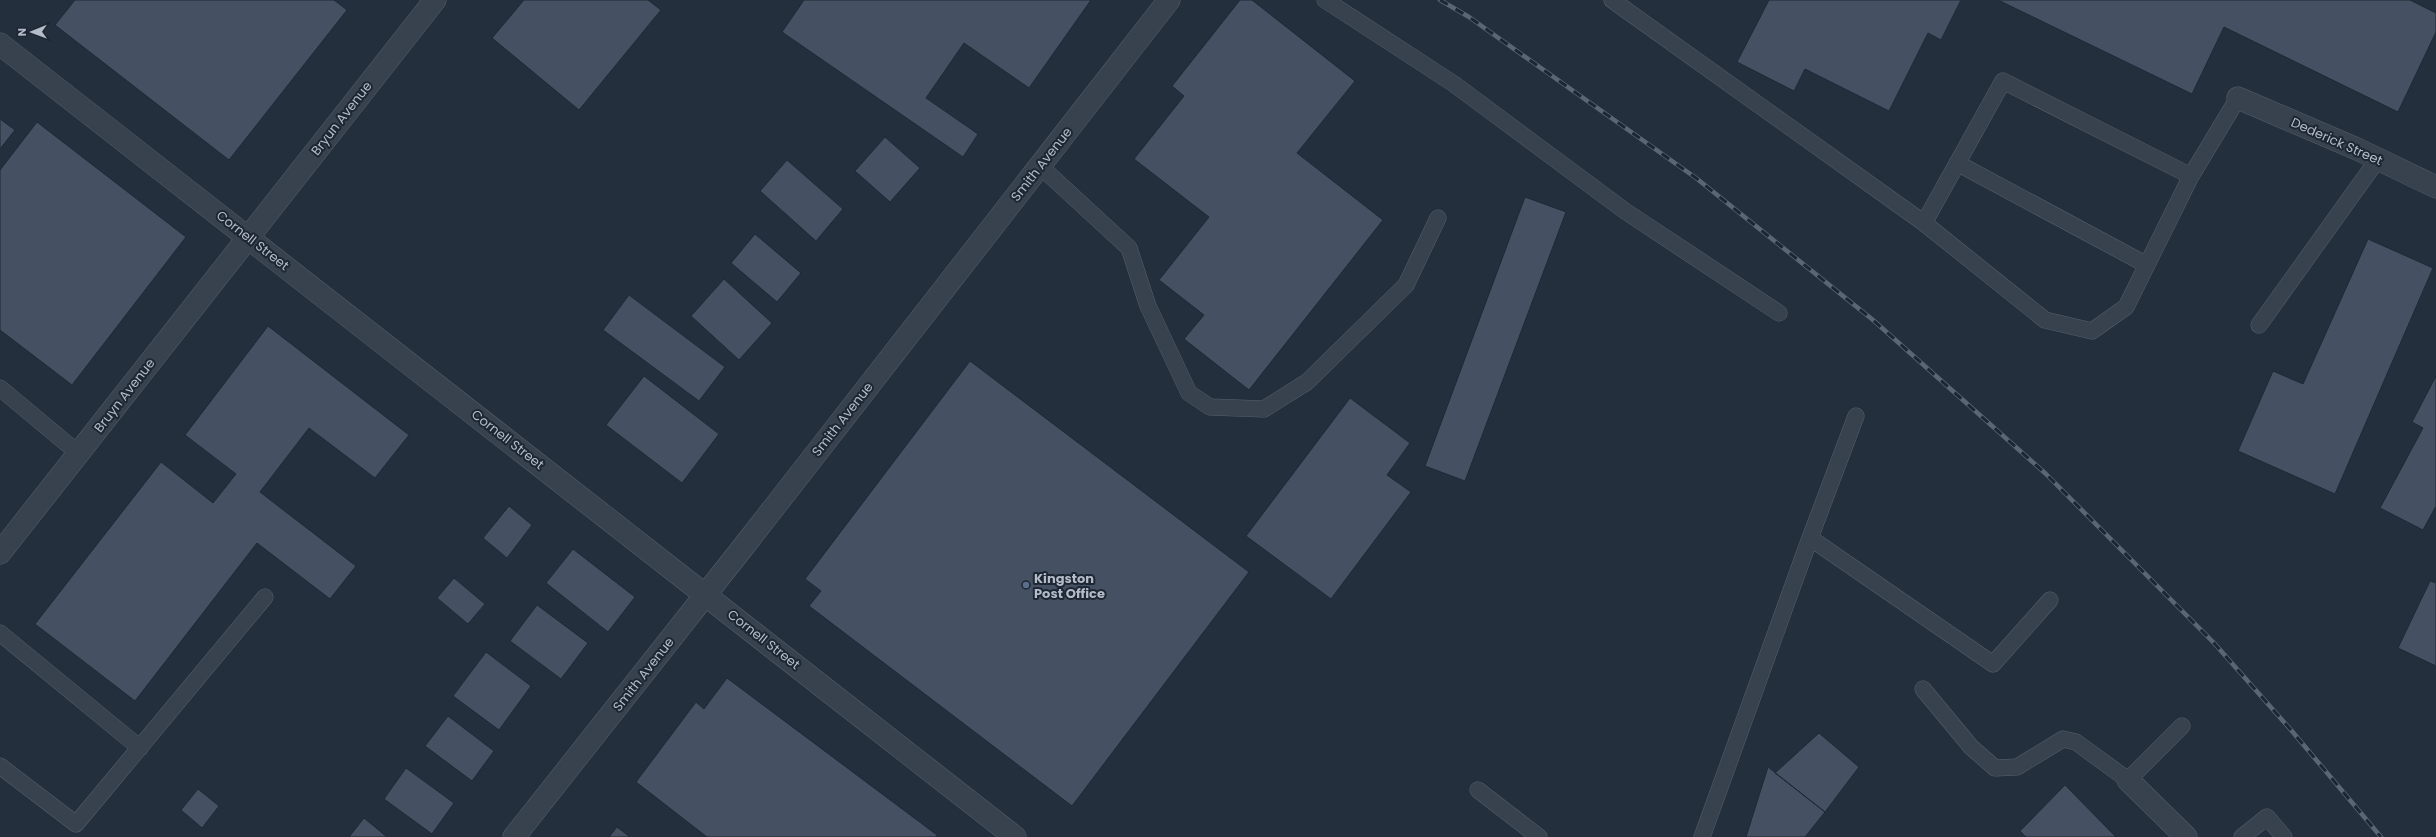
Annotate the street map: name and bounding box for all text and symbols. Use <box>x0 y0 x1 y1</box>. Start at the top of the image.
north arrow <box>12 12 52 52</box>
text: N <box>14 28 30 36</box>
street label: Bryun Avenue <box>306 77 376 159</box>
street label: Dederick Street <box>2288 113 2386 170</box>
street label: Smith Avenue <box>1006 123 1076 205</box>
street label: Cornell Street <box>212 206 293 275</box>
street label: Bruyn Avenue <box>89 354 159 436</box>
street label: Smith Avenue <box>807 378 877 460</box>
street label: Cornell Street <box>467 405 548 474</box>
place label: Kingston Post Office <box>1034 569 1105 603</box>
marker: Kingston Post Office <box>1021 580 1031 590</box>
street label: Cornell Street <box>723 605 804 674</box>
street label: Smith Avenue <box>608 633 678 715</box>

